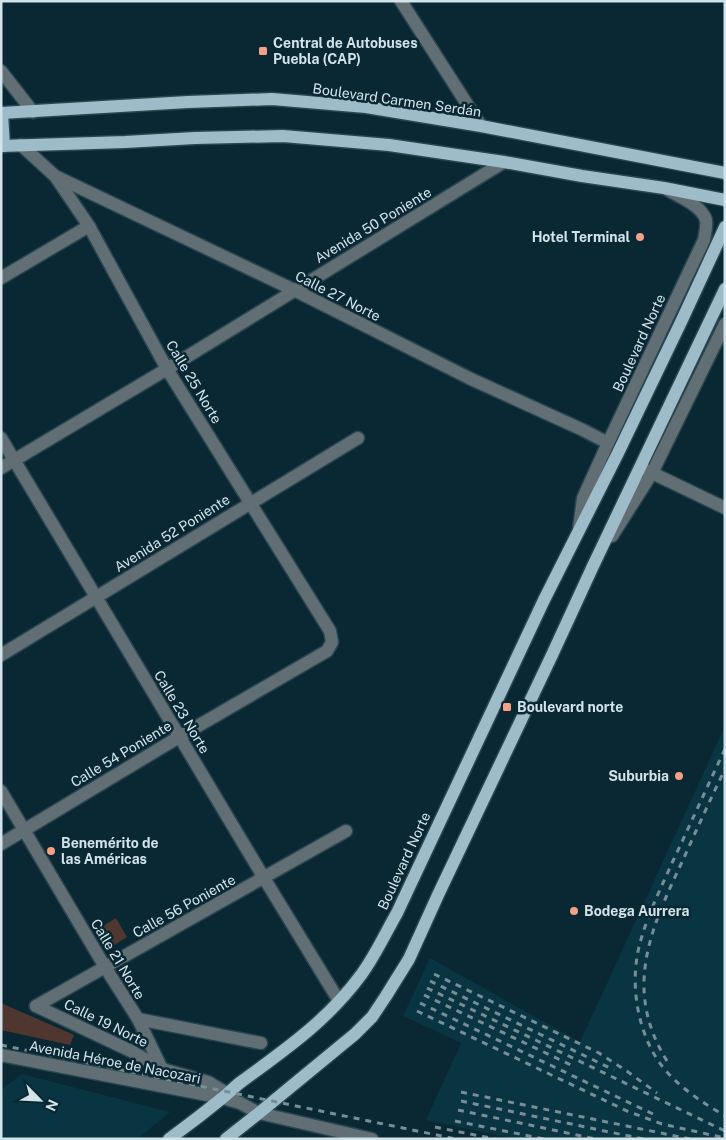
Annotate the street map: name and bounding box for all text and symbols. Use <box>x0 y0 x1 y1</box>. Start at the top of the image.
place label: Central de Autobuses Puebla (CAP) <box>273 35 418 67</box>
marker: Central de Autobuses Puebla (CAP) <box>257 45 269 57</box>
street label: Boulevard Carmen Serdán <box>312 80 482 120</box>
street label: Avenida 50 Poniente <box>312 184 434 266</box>
place label: Hotel Terminal <box>532 229 630 245</box>
marker: Hotel Terminal <box>634 231 646 243</box>
street label: Calle 27 Norte <box>293 268 383 324</box>
street label: Boulevard Norte <box>609 292 669 394</box>
street label: Calle 25 Norte <box>163 338 225 426</box>
street label: Avenida 52 Poniente <box>111 491 233 575</box>
street label: Calle 23 Norte <box>151 668 213 756</box>
place label: Boulevard norte <box>517 699 623 715</box>
marker: Boulevard norte <box>501 701 513 713</box>
street label: Calle 54 Poniente <box>68 718 174 790</box>
place label: Suburbia <box>608 768 669 784</box>
marker: Suburbia <box>673 770 685 782</box>
street label: Boulevard Norte <box>374 810 434 912</box>
place label: Benemérito de las Américas <box>61 835 159 867</box>
marker: Benemérito de las Américas <box>45 845 57 857</box>
street label: Calle 56 Poniente <box>130 871 238 941</box>
place label: Bodega Aurrera <box>584 903 689 919</box>
marker: Bodega Aurrera <box>568 905 580 917</box>
street label: Calle 21 Norte <box>88 916 148 1002</box>
street label: Calle 19 Norte <box>62 996 151 1050</box>
street label: Avenida Héroe de Nacozari <box>28 1037 202 1087</box>
north arrow <box>15 1075 65 1125</box>
text: N <box>42 1097 61 1114</box>

